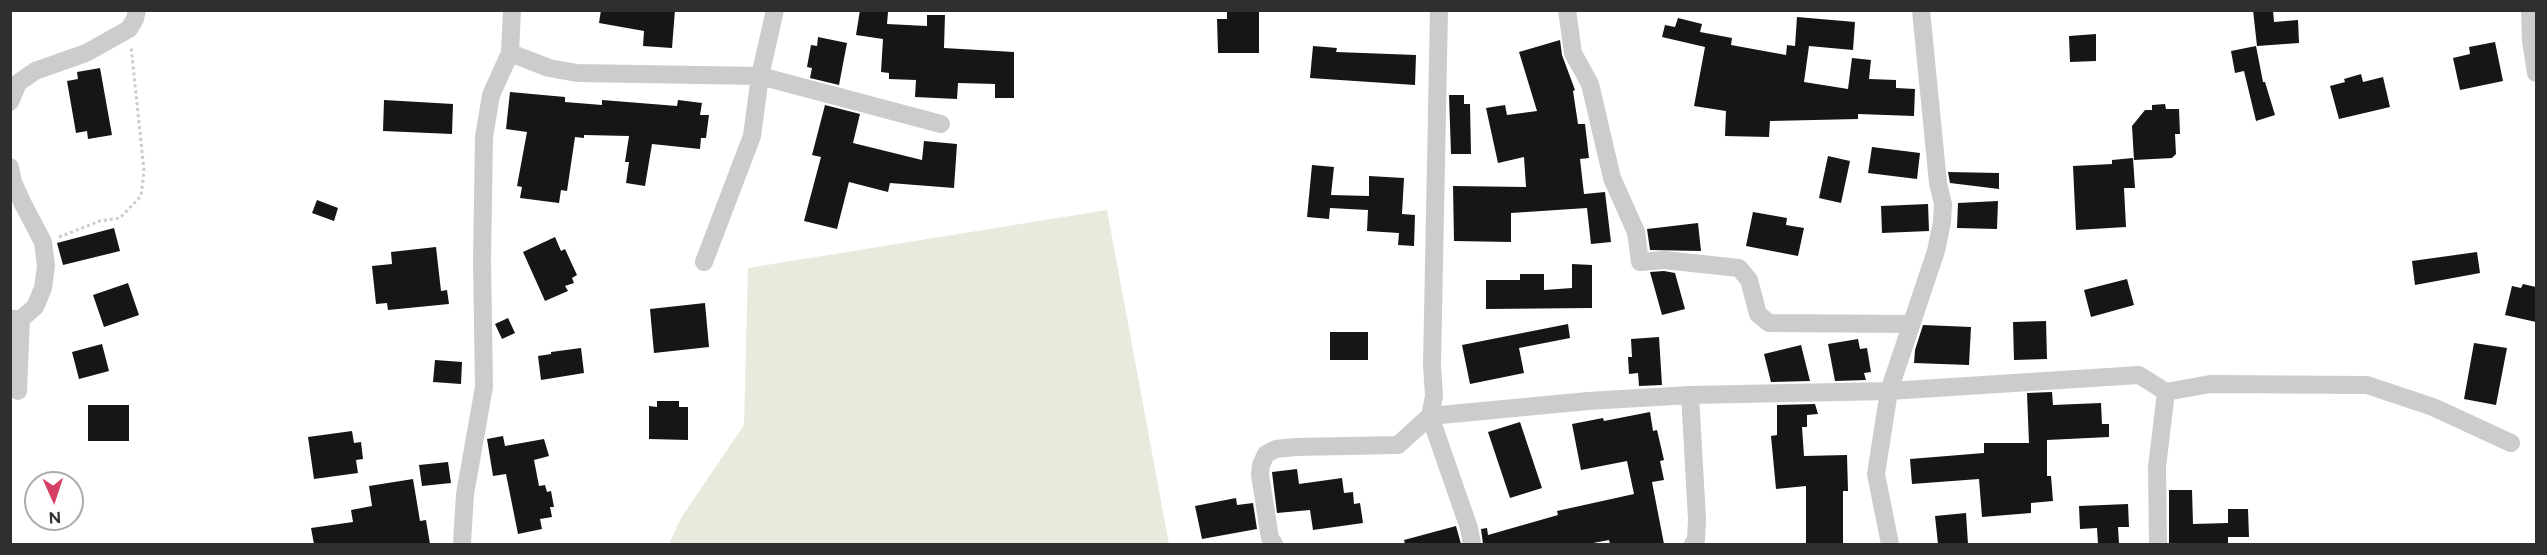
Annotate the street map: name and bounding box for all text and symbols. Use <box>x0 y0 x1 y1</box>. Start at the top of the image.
north arrow <box>24 471 84 531</box>
text: N <box>48 508 62 527</box>

